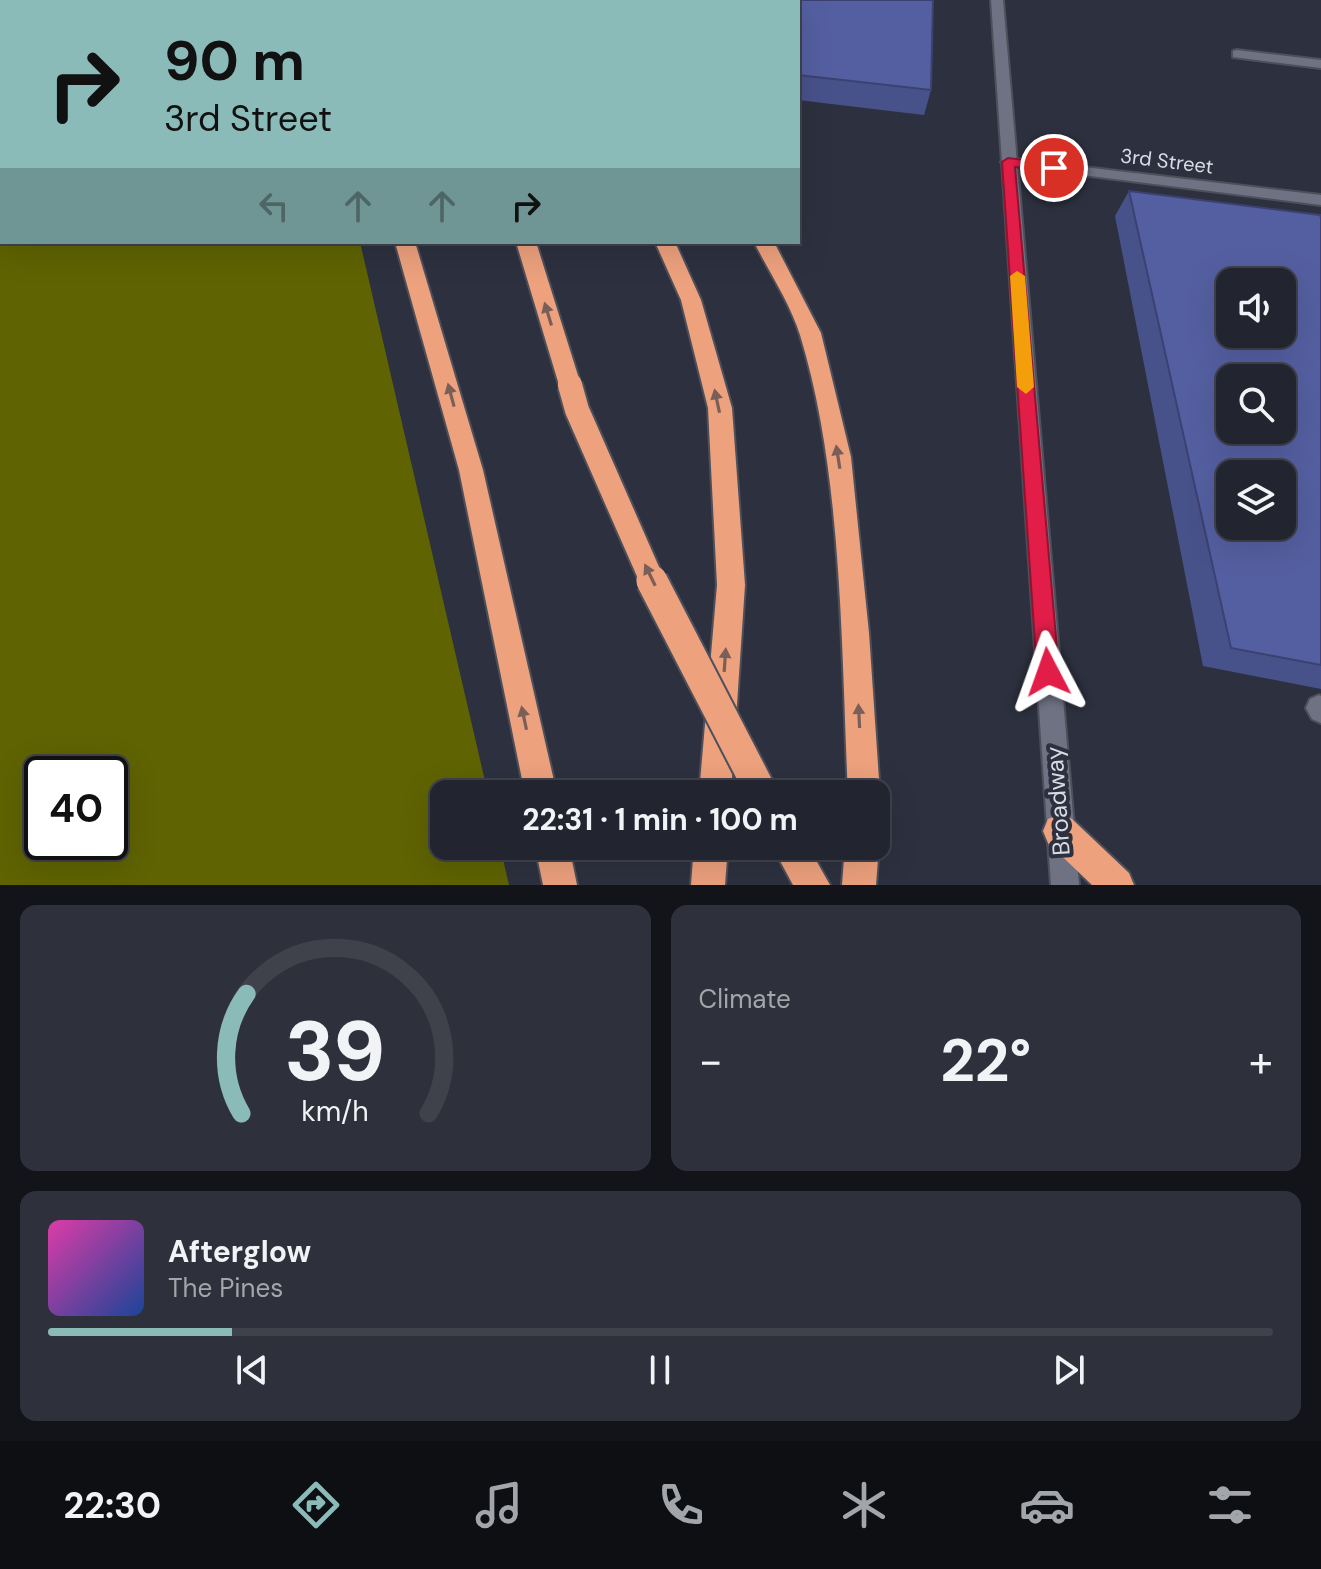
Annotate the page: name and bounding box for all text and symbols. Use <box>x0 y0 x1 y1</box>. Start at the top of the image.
text: 90 m <box>164 24 305 97</box>
icon: right <box>32 32 136 136</box>
text: 3rd Street <box>164 95 332 142</box>
pin <box>1020 134 1088 202</box>
street label: 3rd Street <box>1119 142 1215 180</box>
icon: arrive <box>1032 146 1076 190</box>
icon: left <box>252 184 296 228</box>
icon: ahead <box>336 184 380 228</box>
icon: ahead <box>420 184 464 228</box>
icon: right <box>504 184 548 228</box>
map controls <box>1216 268 1296 540</box>
button: sound <box>1216 268 1296 348</box>
one-way arrow <box>541 301 554 325</box>
button: search <box>1216 364 1296 444</box>
one-way arrow <box>444 383 456 408</box>
one-way arrow <box>710 389 723 414</box>
one-way arrow <box>832 444 844 469</box>
button: layers <box>1216 460 1296 540</box>
one-way arrow <box>643 563 657 586</box>
position arrow <box>1006 630 1090 714</box>
one-way arrow <box>719 647 732 672</box>
one-way arrow <box>852 703 865 728</box>
one-way arrow <box>517 705 530 730</box>
street label: Broadway <box>1038 746 1077 857</box>
speed limit sign: 40 <box>24 756 128 860</box>
text: 22:31 · 1 min · 100 m <box>522 800 798 839</box>
text: Climate <box>699 982 791 1016</box>
text: 39 <box>285 997 386 1106</box>
text: 22° <box>940 1021 1031 1100</box>
text: − <box>699 1032 723 1090</box>
text: + <box>1249 1032 1273 1090</box>
text: km/h <box>301 1093 369 1130</box>
text: Afterglow <box>168 1232 311 1271</box>
text: The Pines <box>168 1271 283 1305</box>
icon: previous <box>230 1348 274 1392</box>
icon: pause <box>638 1348 682 1392</box>
icon: next <box>1047 1348 1091 1392</box>
icon: directions <box>288 1477 344 1533</box>
icon: music <box>471 1477 527 1533</box>
icon: phone <box>653 1477 709 1533</box>
icon: climate <box>836 1477 892 1533</box>
icon: car <box>1019 1477 1075 1533</box>
icon: filters <box>1202 1477 1258 1533</box>
text: 22:30 <box>63 1482 161 1529</box>

